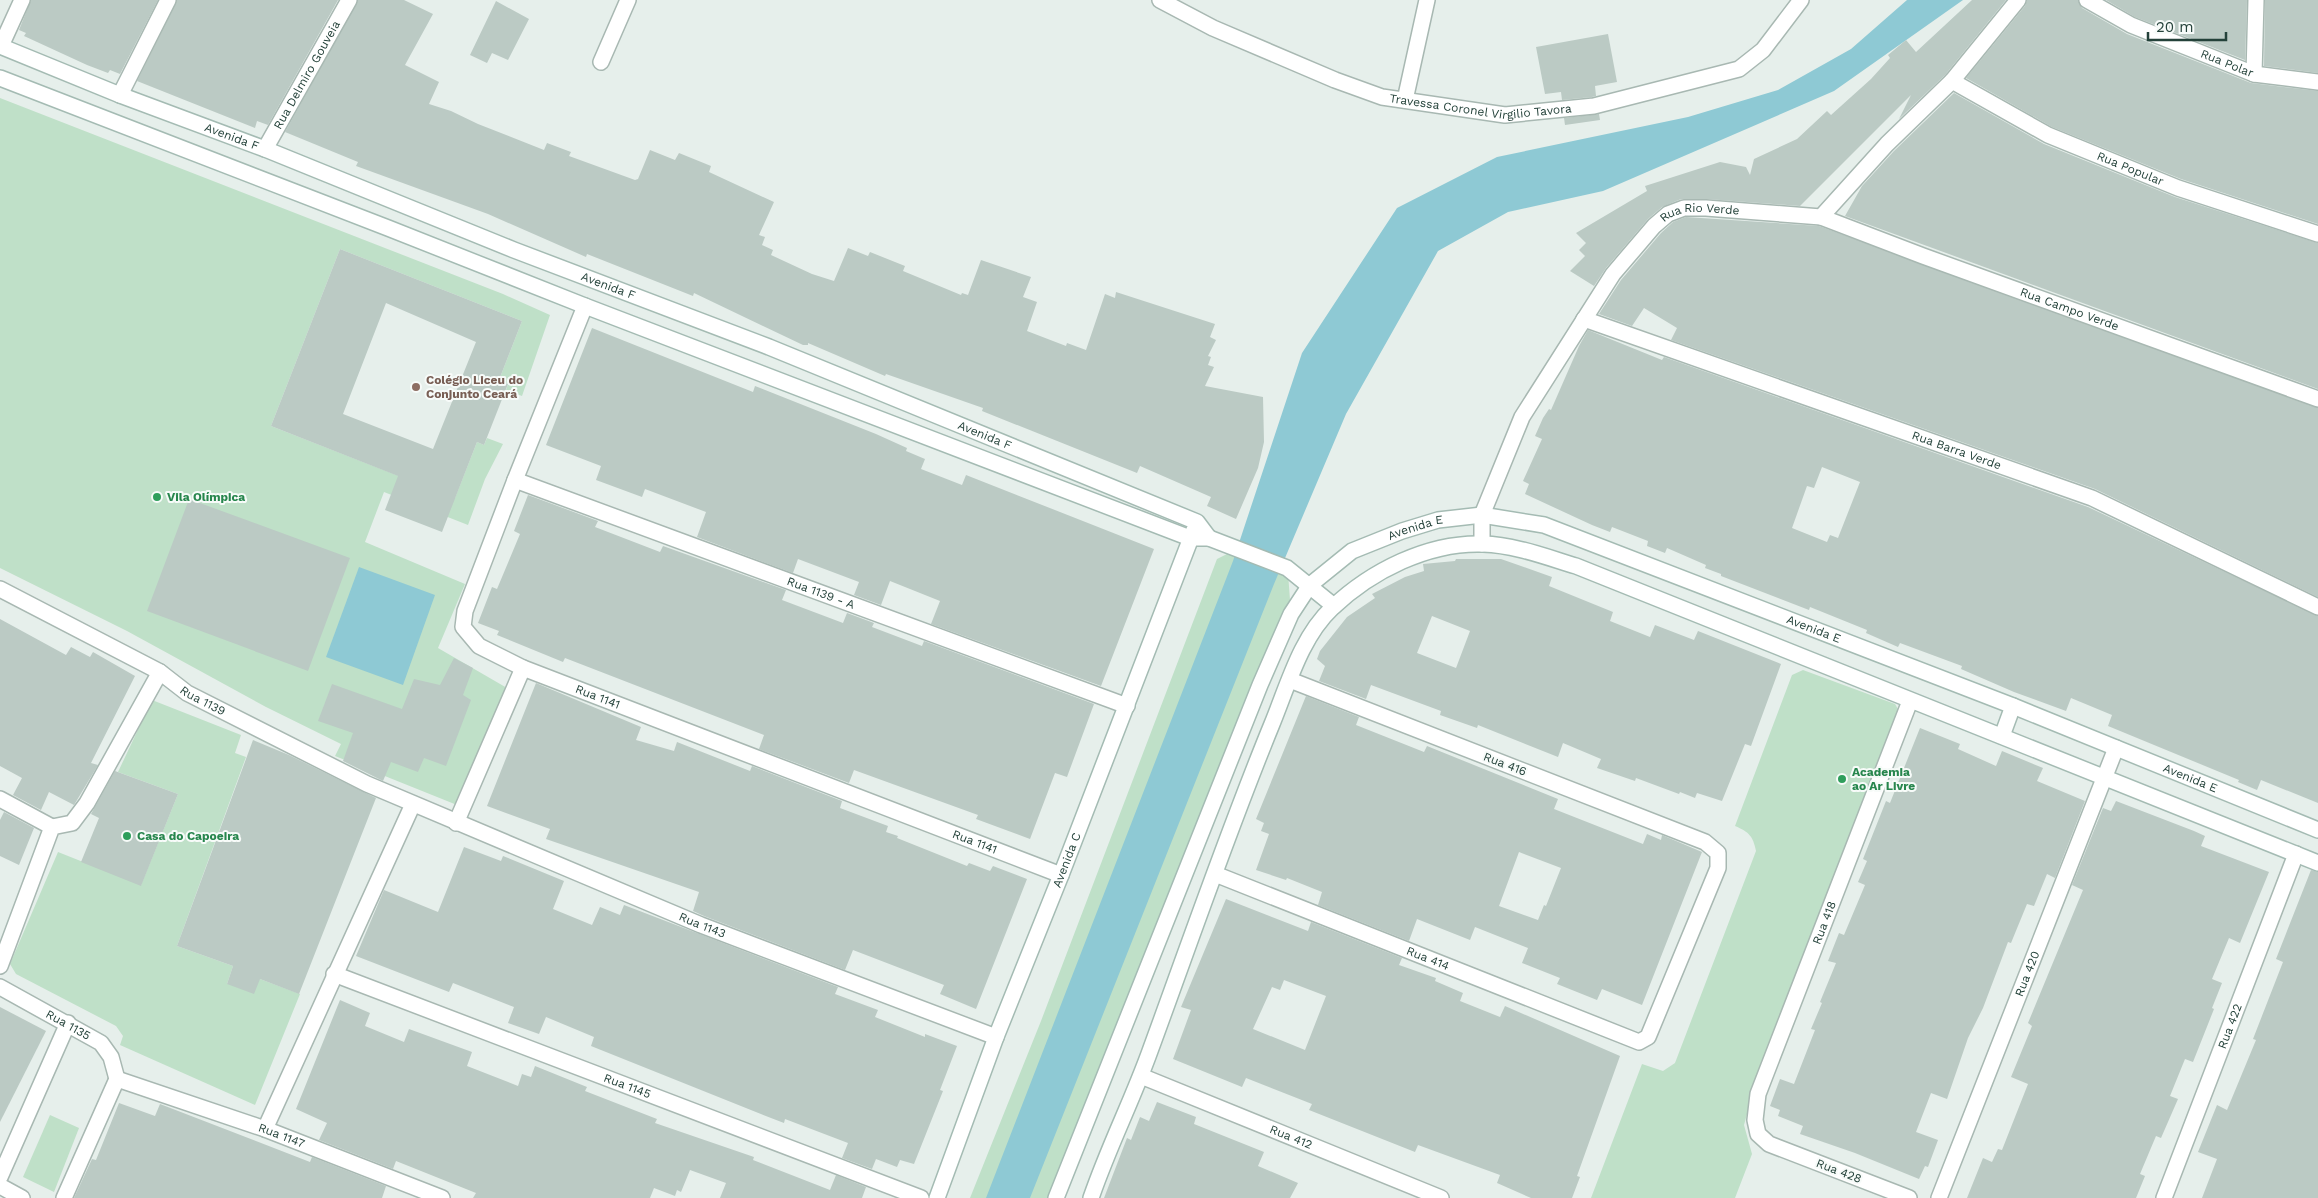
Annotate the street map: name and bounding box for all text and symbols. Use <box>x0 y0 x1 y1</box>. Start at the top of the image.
scale bar <box>2148 10 2226 42</box>
street label: Rua Delmiro Gouveia <box>271 18 343 132</box>
text: 20 m <box>2156 18 2194 36</box>
street label: Rua Polar <box>2199 46 2256 80</box>
street label: Travessa Coronel Virgilio Tavora <box>1389 91 1573 122</box>
street label: Avenida F <box>203 120 261 153</box>
street label: Rua Popular <box>2095 149 2166 188</box>
street label: Rua Rio Verde <box>1657 201 1740 225</box>
street label: Avenida F <box>579 269 637 303</box>
street label: Rua Campo Verde <box>2018 285 2121 333</box>
place label: Colégio Liceu do Conjunto Ceará <box>426 373 523 401</box>
marker: Colégio Liceu do Conjunto Ceará <box>410 381 422 393</box>
street label: Avenida F <box>956 418 1014 452</box>
street label: Rua Barra Verde <box>1910 428 2003 472</box>
place label: Vila Olímpica <box>167 490 245 504</box>
marker: Vila Olímpica <box>151 491 163 503</box>
street label: Avenida E <box>1386 512 1444 543</box>
street label: Rua 1139 - A <box>785 574 857 612</box>
street label: Avenida E <box>1785 612 1843 646</box>
street label: Rua 1141 <box>573 682 622 712</box>
street label: Rua 1139 <box>177 683 228 718</box>
street label: Rua 416 <box>1481 749 1529 779</box>
street label: Avenida E <box>2161 761 2220 795</box>
place label: Academia ao Ar Livre <box>1852 765 1915 793</box>
marker: Academia ao Ar Livre <box>1836 773 1848 785</box>
street label: Rua 1141 <box>950 827 999 857</box>
place label: Casa do Capoeira <box>137 829 239 843</box>
marker: Casa do Capoeira <box>121 830 133 842</box>
street label: Avenida C <box>1050 831 1084 890</box>
street label: Rua 418 <box>1810 899 1839 946</box>
street label: Rua 1143 <box>677 909 728 941</box>
street label: Rua 414 <box>1404 944 1451 973</box>
street label: Rua 420 <box>2012 949 2042 998</box>
street label: Rua 422 <box>2215 1002 2245 1051</box>
street label: Rua 1135 <box>43 1007 93 1043</box>
street label: Rua 1145 <box>602 1071 653 1101</box>
street label: Rua 1147 <box>257 1120 307 1151</box>
street label: Rua 412 <box>1268 1122 1314 1152</box>
street label: Rua 428 <box>1814 1156 1864 1186</box>

